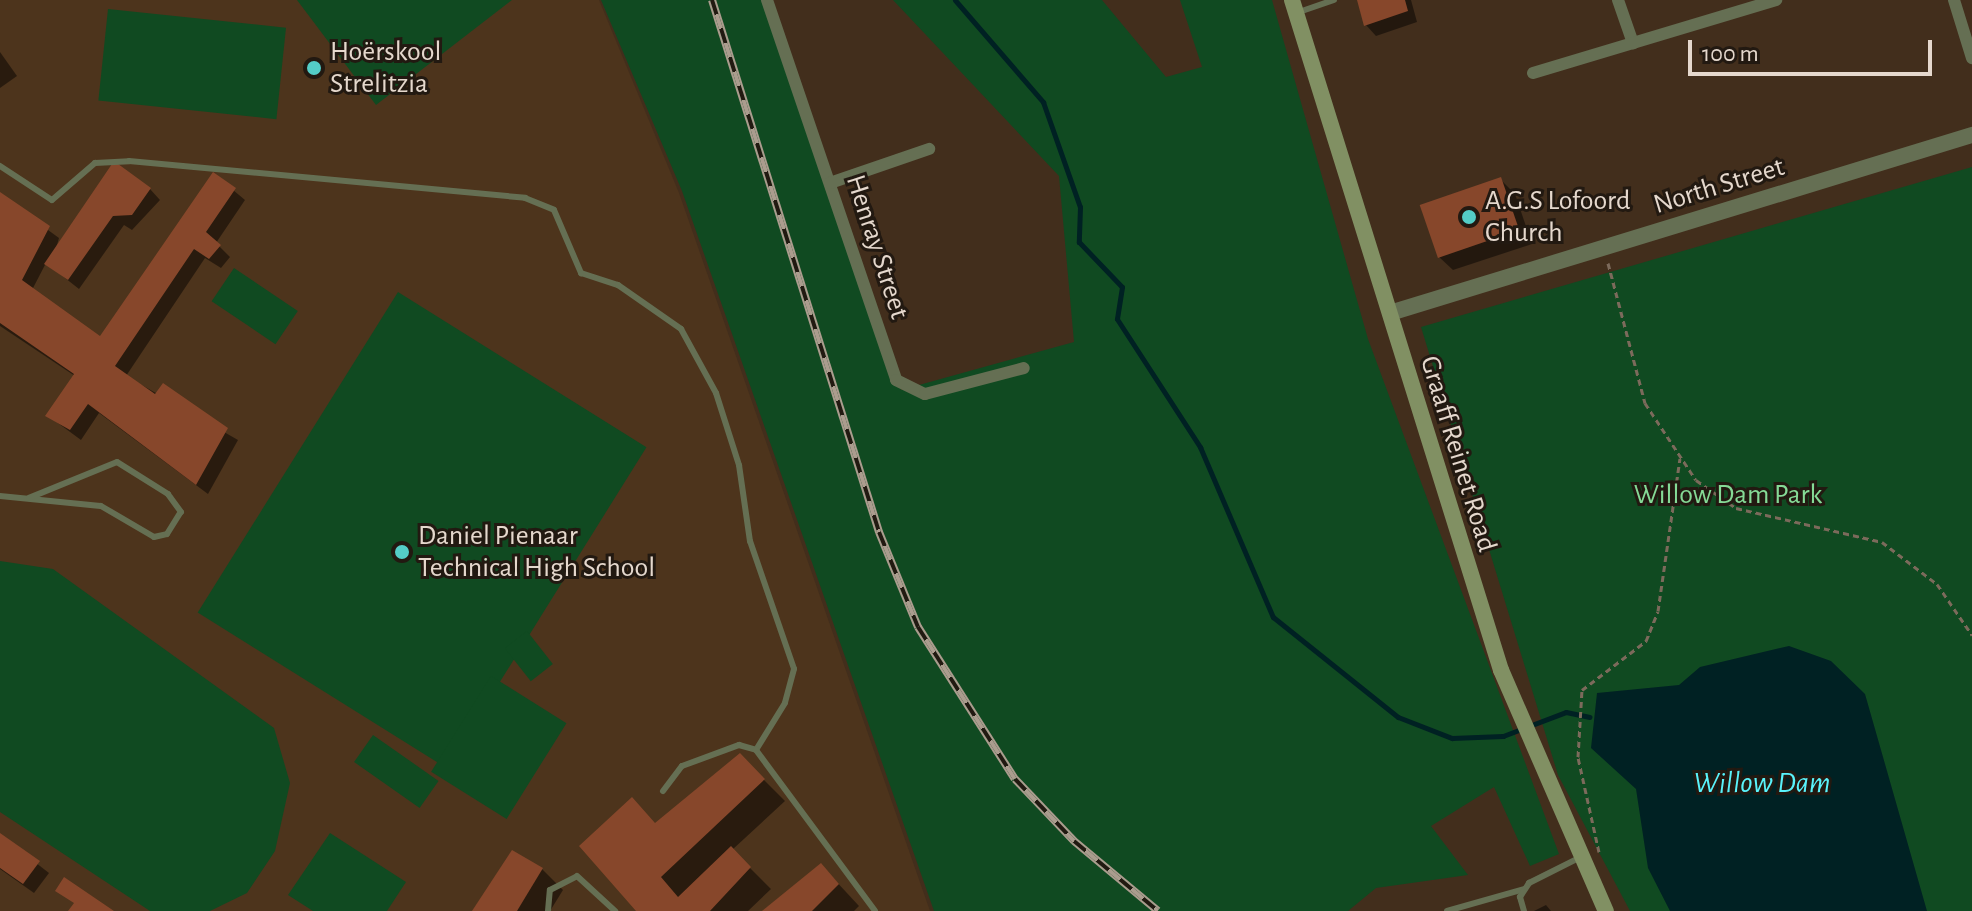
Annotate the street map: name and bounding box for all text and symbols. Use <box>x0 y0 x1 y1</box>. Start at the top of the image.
scale bar <box>1692 24 1936 74</box>
place label: Hoërskool Strelitzia <box>330 35 441 101</box>
text: 100 m <box>1702 42 1759 66</box>
marker: Hoërskool Strelitzia <box>305 59 323 77</box>
street label: North Street <box>1649 150 1789 222</box>
street label: Henray Street <box>838 171 916 323</box>
place label: A.G.S Lofoord Church <box>1485 184 1631 250</box>
marker: A.G.S Lofoord Church <box>1460 208 1478 226</box>
street label: Graaff Reinet Road <box>1412 352 1504 556</box>
park label: Willow Dam Park <box>1634 478 1822 512</box>
place label: Daniel Pienaar Technical High School <box>418 519 655 585</box>
marker: Daniel Pienaar Technical High School <box>393 543 411 561</box>
water label: Willow Dam <box>1694 765 1830 801</box>

